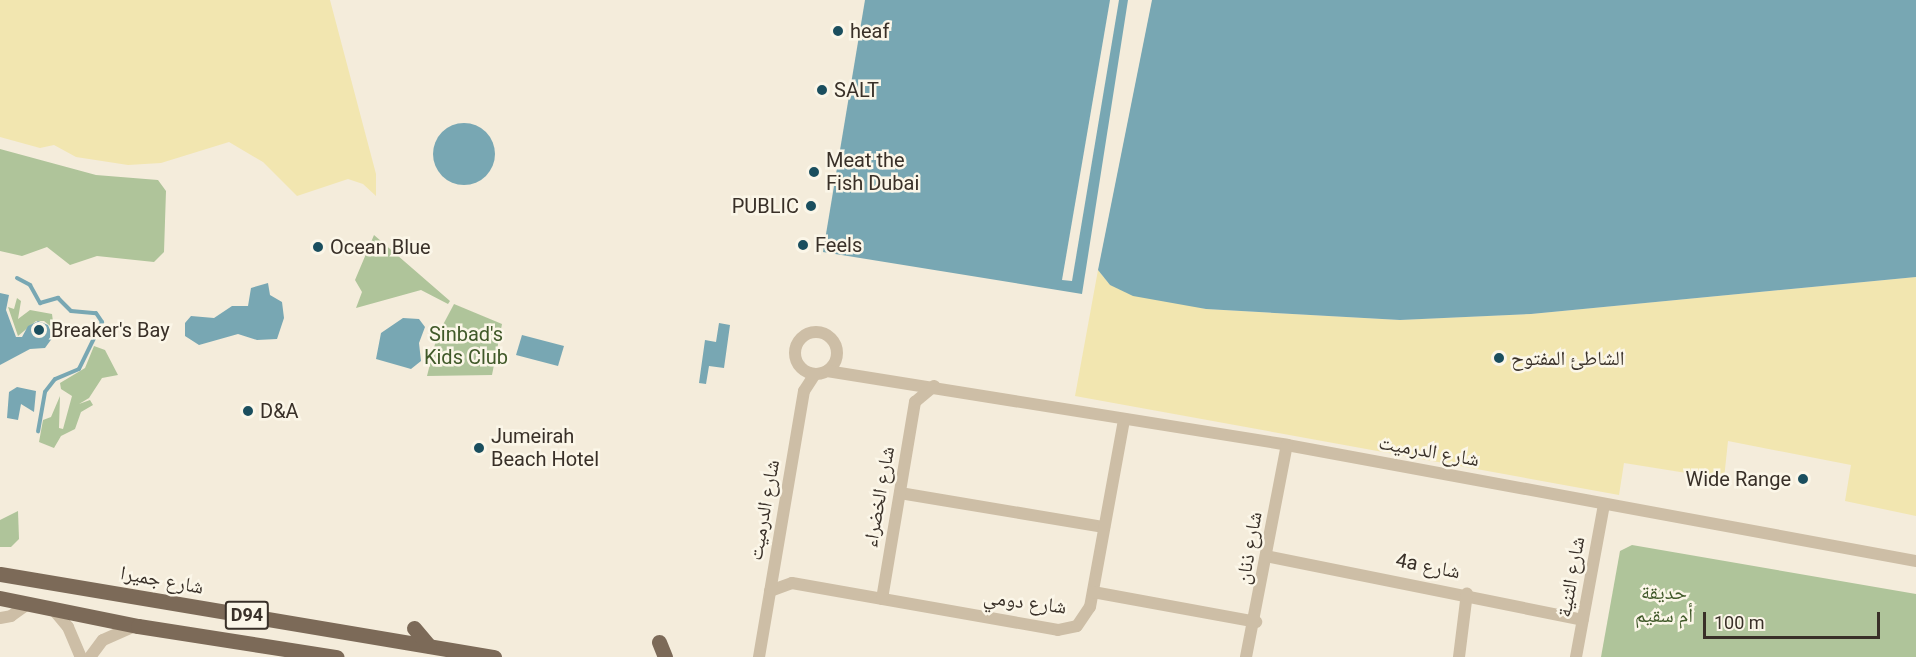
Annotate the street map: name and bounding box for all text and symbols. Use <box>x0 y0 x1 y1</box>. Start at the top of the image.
place label: heaf <box>850 19 889 43</box>
marker: heaf <box>831 24 845 38</box>
place label: SALT <box>834 78 879 102</box>
marker: SALT <box>815 83 829 97</box>
place label: Meat the Fish Dubai <box>826 148 919 195</box>
marker: Meat the Fish Dubai <box>807 165 821 179</box>
place label: PUBLIC <box>732 194 799 218</box>
marker: PUBLIC <box>804 199 818 213</box>
place label: Feels <box>815 233 862 257</box>
place label: Ocean Blue <box>330 235 431 259</box>
marker: Feels <box>796 238 810 252</box>
marker: Ocean Blue <box>311 240 325 254</box>
place label: Breaker's Bay <box>51 318 170 342</box>
marker: Breaker's Bay <box>32 323 46 337</box>
park label: Sinbad's Kids Club <box>424 323 508 370</box>
place label: الشاطئ المفتوح <box>1511 346 1625 370</box>
marker: الشاطئ المفتوح <box>1492 351 1506 365</box>
place label: D&A <box>260 399 299 423</box>
marker: D&A <box>241 404 255 418</box>
place label: Jumeirah Beach Hotel <box>491 424 599 471</box>
street label: شارع الدرميت <box>1377 430 1481 472</box>
marker: Jumeirah Beach Hotel <box>472 441 486 455</box>
street label: شارع الخضراء <box>858 444 900 550</box>
street label: شارع الدرميت <box>743 458 785 562</box>
place label: Wide Range <box>1685 467 1791 491</box>
marker: Wide Range <box>1796 472 1810 486</box>
street label: شارع ذنان <box>1231 510 1267 586</box>
street label: شارع الثنية <box>1552 535 1590 619</box>
street label: 4a شارع <box>1394 548 1462 584</box>
street label: شارع جميرا <box>119 561 205 599</box>
park label: حديقة أم سقيم <box>1635 580 1693 627</box>
street label: شارع دومي <box>982 585 1068 619</box>
road number: D94 <box>224 600 270 630</box>
scale bar <box>1706 600 1883 638</box>
text: 100 m <box>1714 612 1765 633</box>

